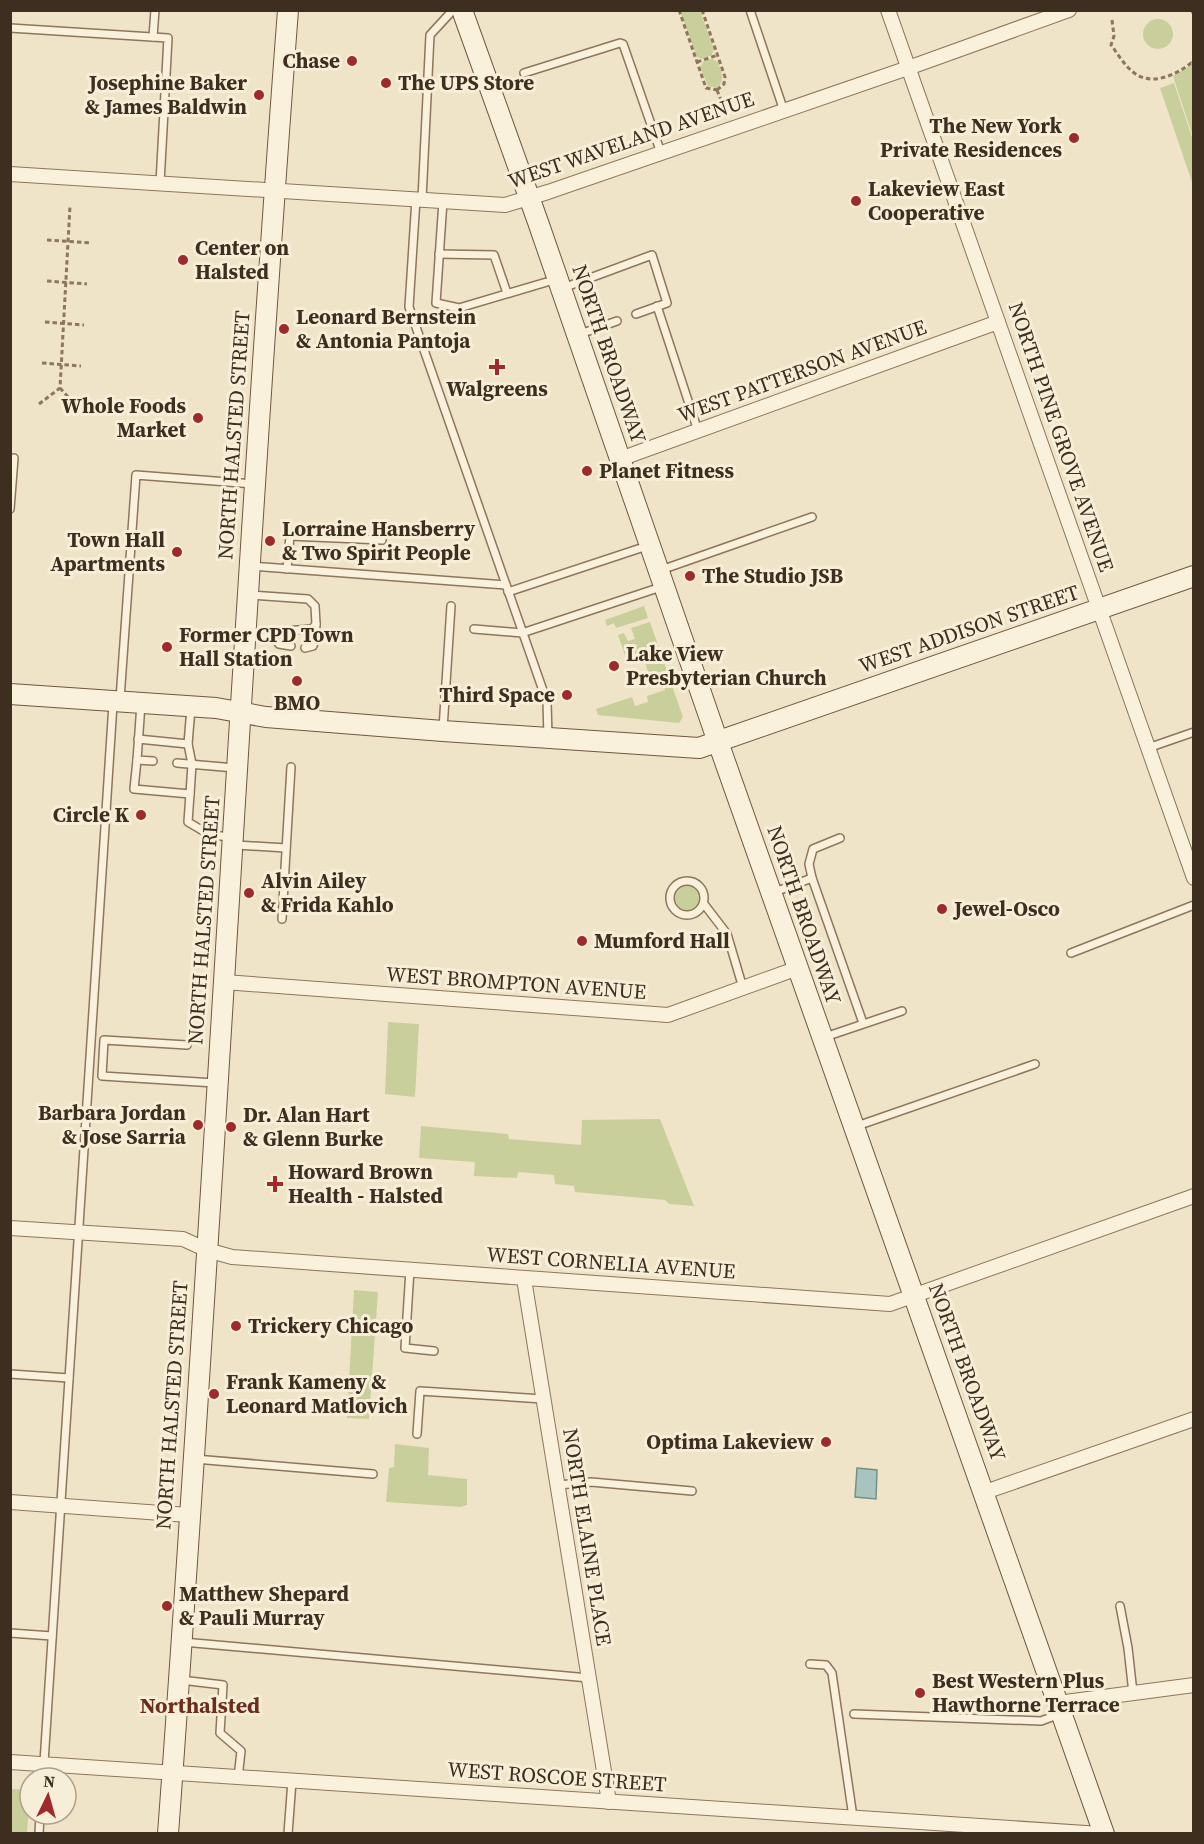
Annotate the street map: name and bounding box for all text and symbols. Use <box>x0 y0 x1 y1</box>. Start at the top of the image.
place label: Chase <box>282 46 340 75</box>
marker: Chase <box>345 54 359 68</box>
place label: Josephine Baker & James Baldwin <box>85 68 247 121</box>
place label: The UPS Store <box>398 68 534 97</box>
marker: The UPS Store <box>379 76 393 90</box>
street label: WEST WAVELAND AVENUE <box>504 84 758 195</box>
marker: Josephine Baker & James Baldwin <box>252 88 266 102</box>
place label: The New York Private Residences <box>880 111 1062 164</box>
marker: The New York Private Residences <box>1067 131 1081 145</box>
place label: Lakeview East Cooperative <box>868 174 1005 227</box>
marker: Lakeview East Cooperative <box>849 194 863 208</box>
place label: Center on Halsted <box>195 233 289 286</box>
marker: Center on Halsted <box>176 253 190 267</box>
street label: NORTH BROADWAY <box>565 261 654 448</box>
street label: NORTH PINE GROVE AVENUE <box>1002 298 1121 575</box>
place label: Leonard Bernstein & Antonia Pantoja <box>296 302 476 355</box>
street label: NORTH HALSTED STREET <box>210 309 257 560</box>
street label: WEST PATTERSON AVENUE <box>673 312 930 429</box>
marker: Leonard Bernstein & Antonia Pantoja <box>277 322 291 336</box>
marker: Walgreens <box>490 360 504 374</box>
place label: Walgreens <box>446 374 548 403</box>
place label: Whole Foods Market <box>61 391 186 444</box>
marker: Whole Foods Market <box>191 411 205 425</box>
place label: Planet Fitness <box>599 456 734 485</box>
marker: Planet Fitness <box>580 464 594 478</box>
place label: Lorraine Hansberry & Two Spirit People <box>282 514 476 567</box>
place label: Town Hall Apartments <box>50 525 165 578</box>
marker: Lorraine Hansberry & Two Spirit People <box>263 534 277 548</box>
marker: Town Hall Apartments <box>170 545 184 559</box>
place label: The Studio JSB <box>702 561 844 590</box>
marker: The Studio JSB <box>683 569 697 583</box>
street label: WEST ADDISON STREET <box>855 577 1083 680</box>
place label: Former CPD Town Hall Station <box>179 620 354 673</box>
place label: Lake View Presbyterian Church <box>626 639 827 692</box>
marker: Former CPD Town Hall Station <box>160 640 174 654</box>
marker: Lake View Presbyterian Church <box>607 659 621 673</box>
marker: BMO <box>290 674 304 688</box>
place label: Third Space <box>439 680 555 709</box>
place label: BMO <box>274 688 321 717</box>
marker: Third Space <box>560 688 574 702</box>
street label: NORTH HALSTED STREET <box>180 794 227 1045</box>
place label: Circle K <box>53 800 129 829</box>
marker: Circle K <box>134 808 148 822</box>
street label: NORTH BROADWAY <box>760 822 849 1009</box>
place label: Alvin Ailey & Frida Kahlo <box>261 866 394 919</box>
marker: Alvin Ailey & Frida Kahlo <box>242 886 256 900</box>
place label: Jewel-Osco <box>952 894 1060 923</box>
marker: Jewel-Osco <box>935 902 949 916</box>
place label: Mumford Hall <box>594 926 730 955</box>
marker: Mumford Hall <box>575 934 589 948</box>
street label: WEST BROMPTON AVENUE <box>385 959 647 1006</box>
place label: Barbara Jordan & Jose Sarria <box>38 1098 187 1151</box>
place label: Dr. Alan Hart & Glenn Burke <box>243 1100 383 1153</box>
marker: Barbara Jordan & Jose Sarria <box>191 1118 205 1132</box>
marker: Dr. Alan Hart & Glenn Burke <box>224 1120 238 1134</box>
place label: Howard Brown Health - Halsted <box>288 1157 443 1210</box>
marker: Howard Brown Health - Halsted <box>266 1175 284 1193</box>
street label: WEST CORNELIA AVENUE <box>486 1239 736 1286</box>
street label: NORTH HALSTED STREET <box>148 1279 195 1530</box>
street label: NORTH BROADWAY <box>922 1279 1013 1465</box>
place label: Trickery Chicago <box>248 1311 413 1340</box>
marker: Trickery Chicago <box>229 1319 243 1333</box>
place label: Frank Kameny & Leonard Matlovich <box>226 1367 408 1420</box>
marker: Frank Kameny & Leonard Matlovich <box>207 1387 221 1401</box>
street label: NORTH ELAINE PLACE <box>556 1426 619 1648</box>
place label: Optima Lakeview <box>646 1427 814 1456</box>
marker: Optima Lakeview <box>819 1435 833 1449</box>
place label: Matthew Shepard & Pauli Murray <box>179 1579 350 1632</box>
marker: Matthew Shepard & Pauli Murray <box>160 1599 174 1613</box>
place label: Best Western Plus Hawthorne Terrace <box>932 1666 1120 1719</box>
marker: Best Western Plus Hawthorne Terrace <box>913 1686 927 1700</box>
district label: Northalsted <box>140 1690 260 1720</box>
street label: WEST ROSCOE STREET <box>447 1754 668 1799</box>
north arrow <box>18 1766 78 1826</box>
text: N <box>43 1770 56 1793</box>

